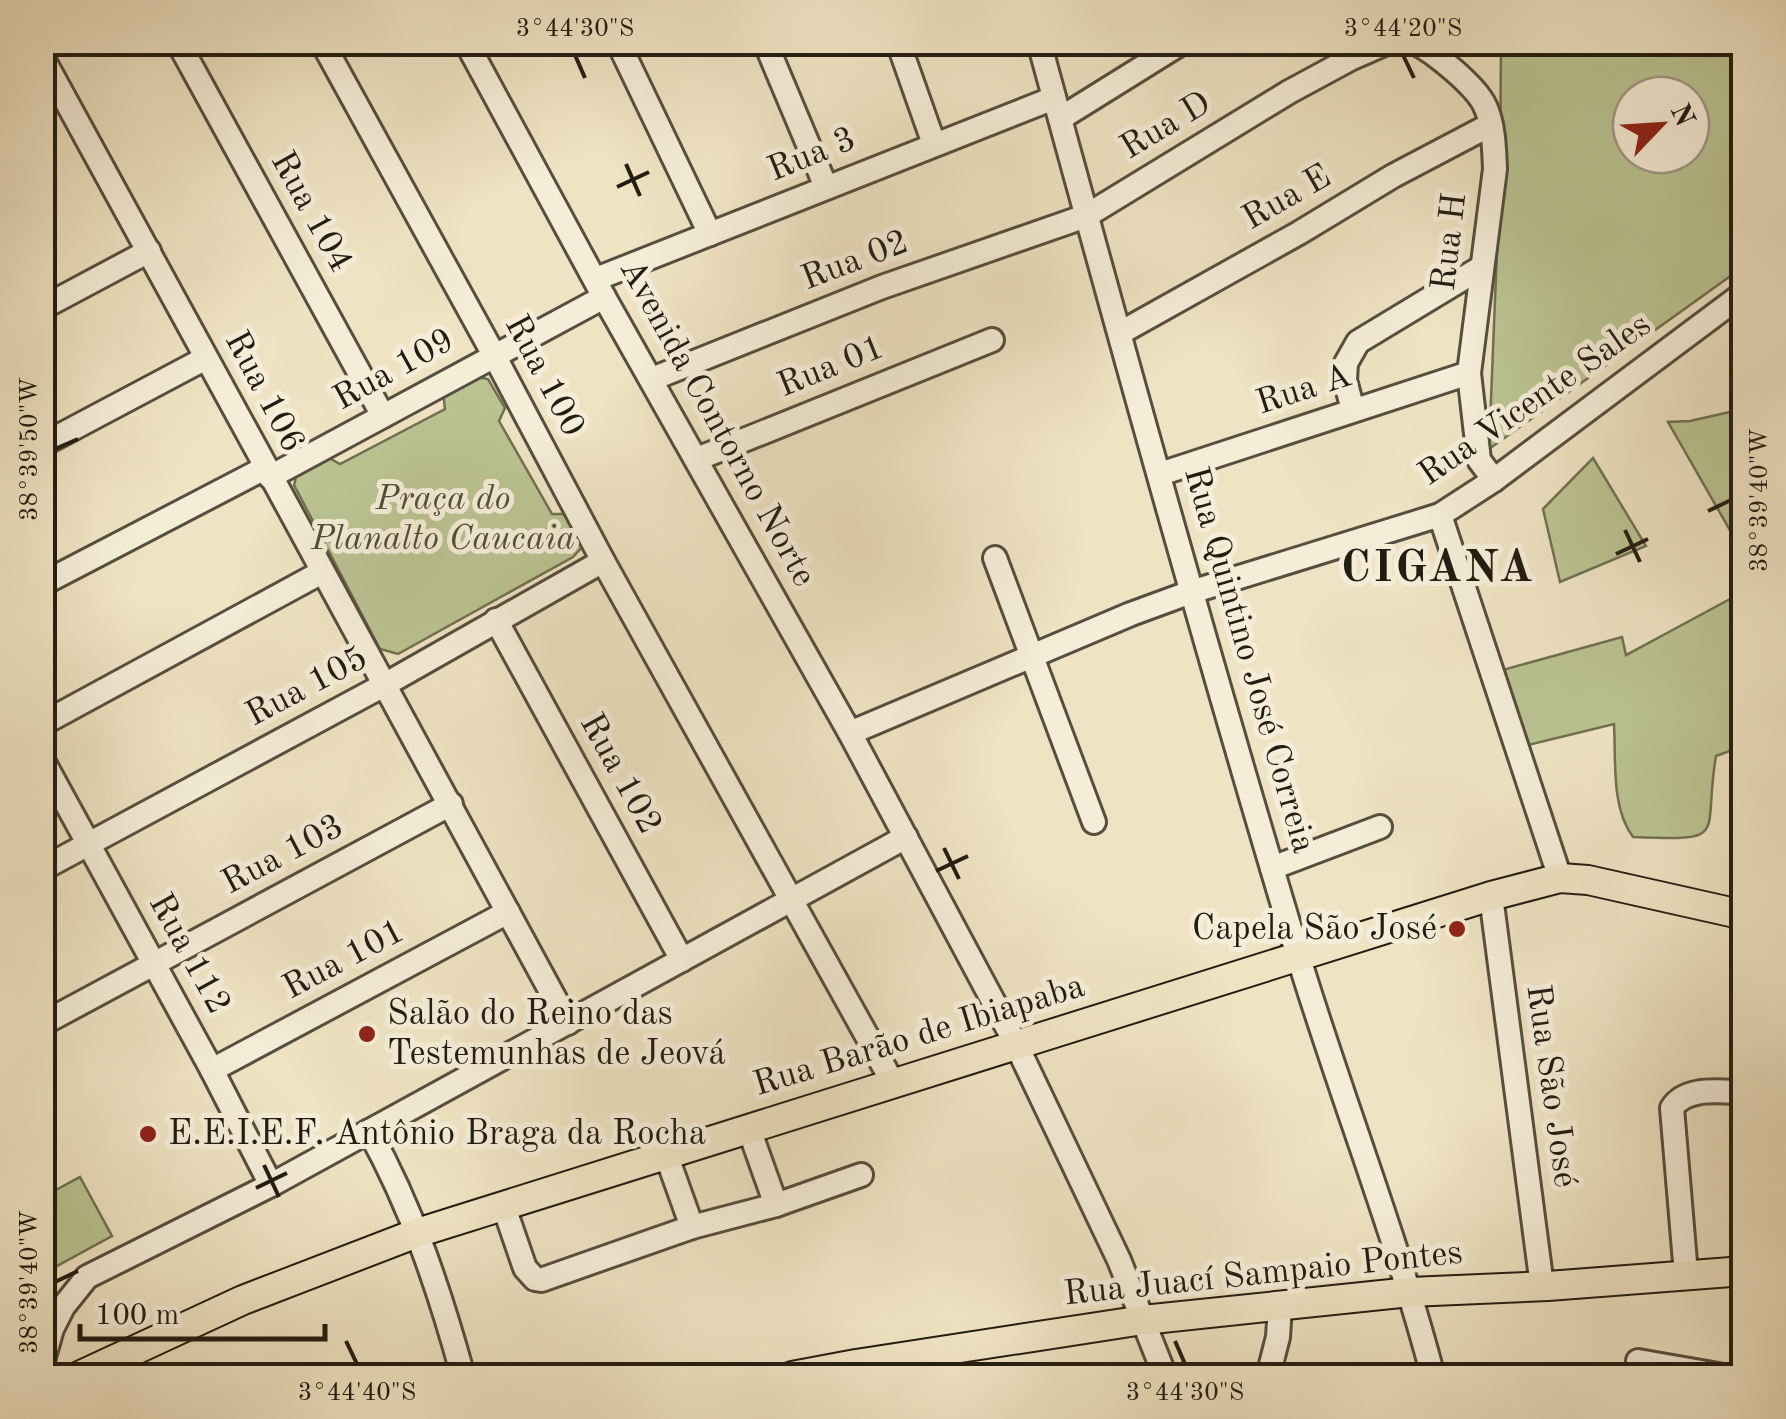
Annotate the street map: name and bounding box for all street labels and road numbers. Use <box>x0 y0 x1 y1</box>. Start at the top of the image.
street label: Rua D <box>1115 86 1217 166</box>
street label: Rua 3 <box>763 122 861 188</box>
street label: Rua 104 <box>264 146 358 278</box>
street label: Rua E <box>1237 159 1337 237</box>
street label: Rua H <box>1427 191 1473 293</box>
street label: Rua 02 <box>797 225 913 297</box>
street label: Avenida Contorno Norte <box>613 254 821 592</box>
street label: Rua Vicente Sales <box>1413 307 1657 493</box>
street label: Rua 100 <box>498 310 590 442</box>
street label: Rua 109 <box>328 323 460 417</box>
street label: Rua 106 <box>218 326 310 458</box>
street label: Rua 01 <box>773 330 889 404</box>
street label: Rua A <box>1252 358 1356 422</box>
street label: Rua Quintino José Correia <box>1177 463 1321 857</box>
street label: Rua 105 <box>241 641 373 733</box>
street label: Rua 102 <box>573 708 667 840</box>
street label: Rua 103 <box>217 809 349 901</box>
street label: Rua 112 <box>142 888 236 1020</box>
street label: Rua 101 <box>278 914 410 1006</box>
street label: Rua Barão de Ibiapaba <box>749 969 1089 1103</box>
street label: Rua São José <box>1519 982 1583 1190</box>
street label: Rua Juací Sampaio Pontes <box>1062 1236 1464 1312</box>

